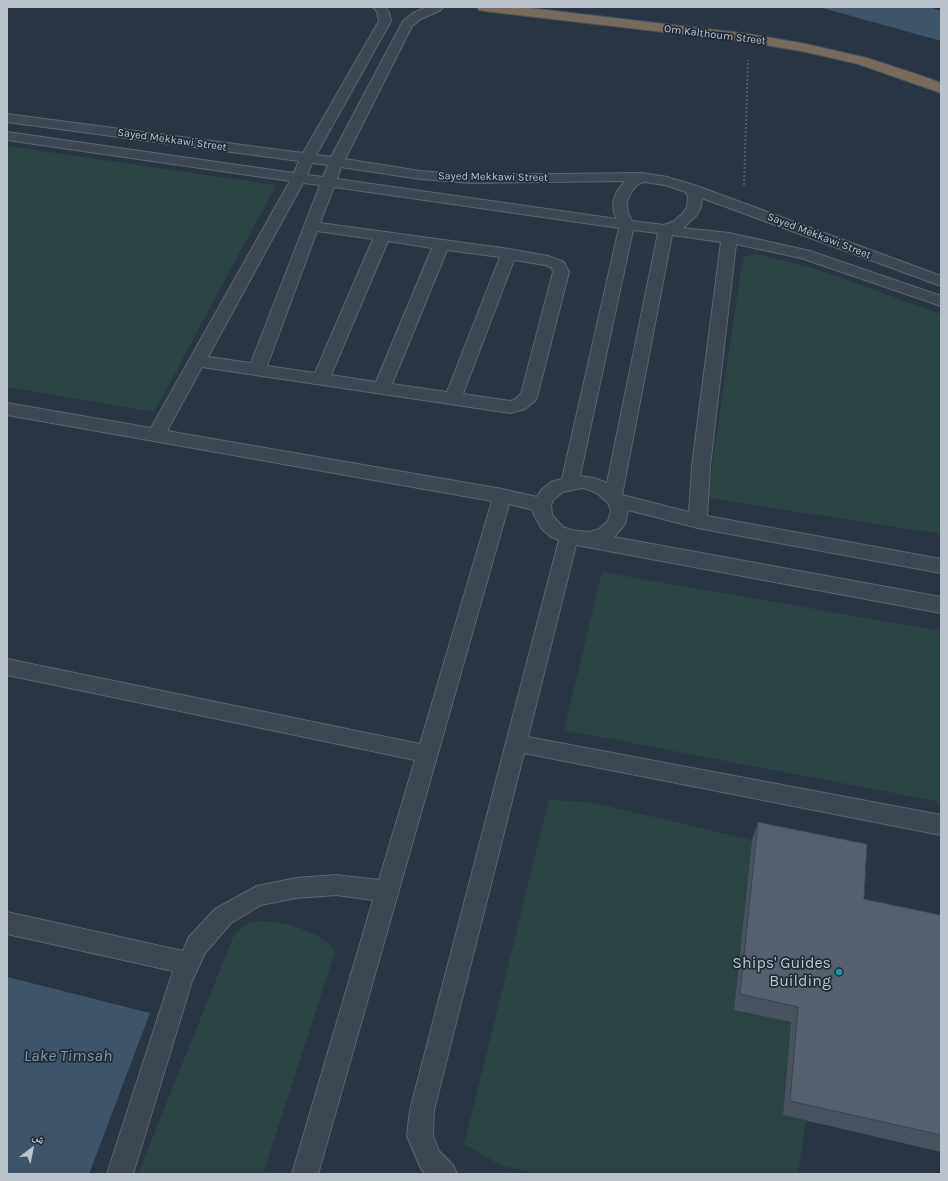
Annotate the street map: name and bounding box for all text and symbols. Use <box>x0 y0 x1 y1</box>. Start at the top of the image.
street label: Om Kalthoum Street <box>663 22 767 48</box>
street label: Sayed Mekkawi Street <box>117 126 227 154</box>
street label: Sayed Mekkawi Street <box>438 169 548 185</box>
street label: Sayed Mekkawi Street <box>765 210 873 262</box>
place label: Ships' Guides Building <box>732 953 831 991</box>
marker: Ships' Guides Building <box>834 967 844 977</box>
water label: Lake Timsah <box>24 1046 112 1066</box>
north arrow <box>12 1129 52 1169</box>
text: ش <box>30 1130 47 1147</box>

